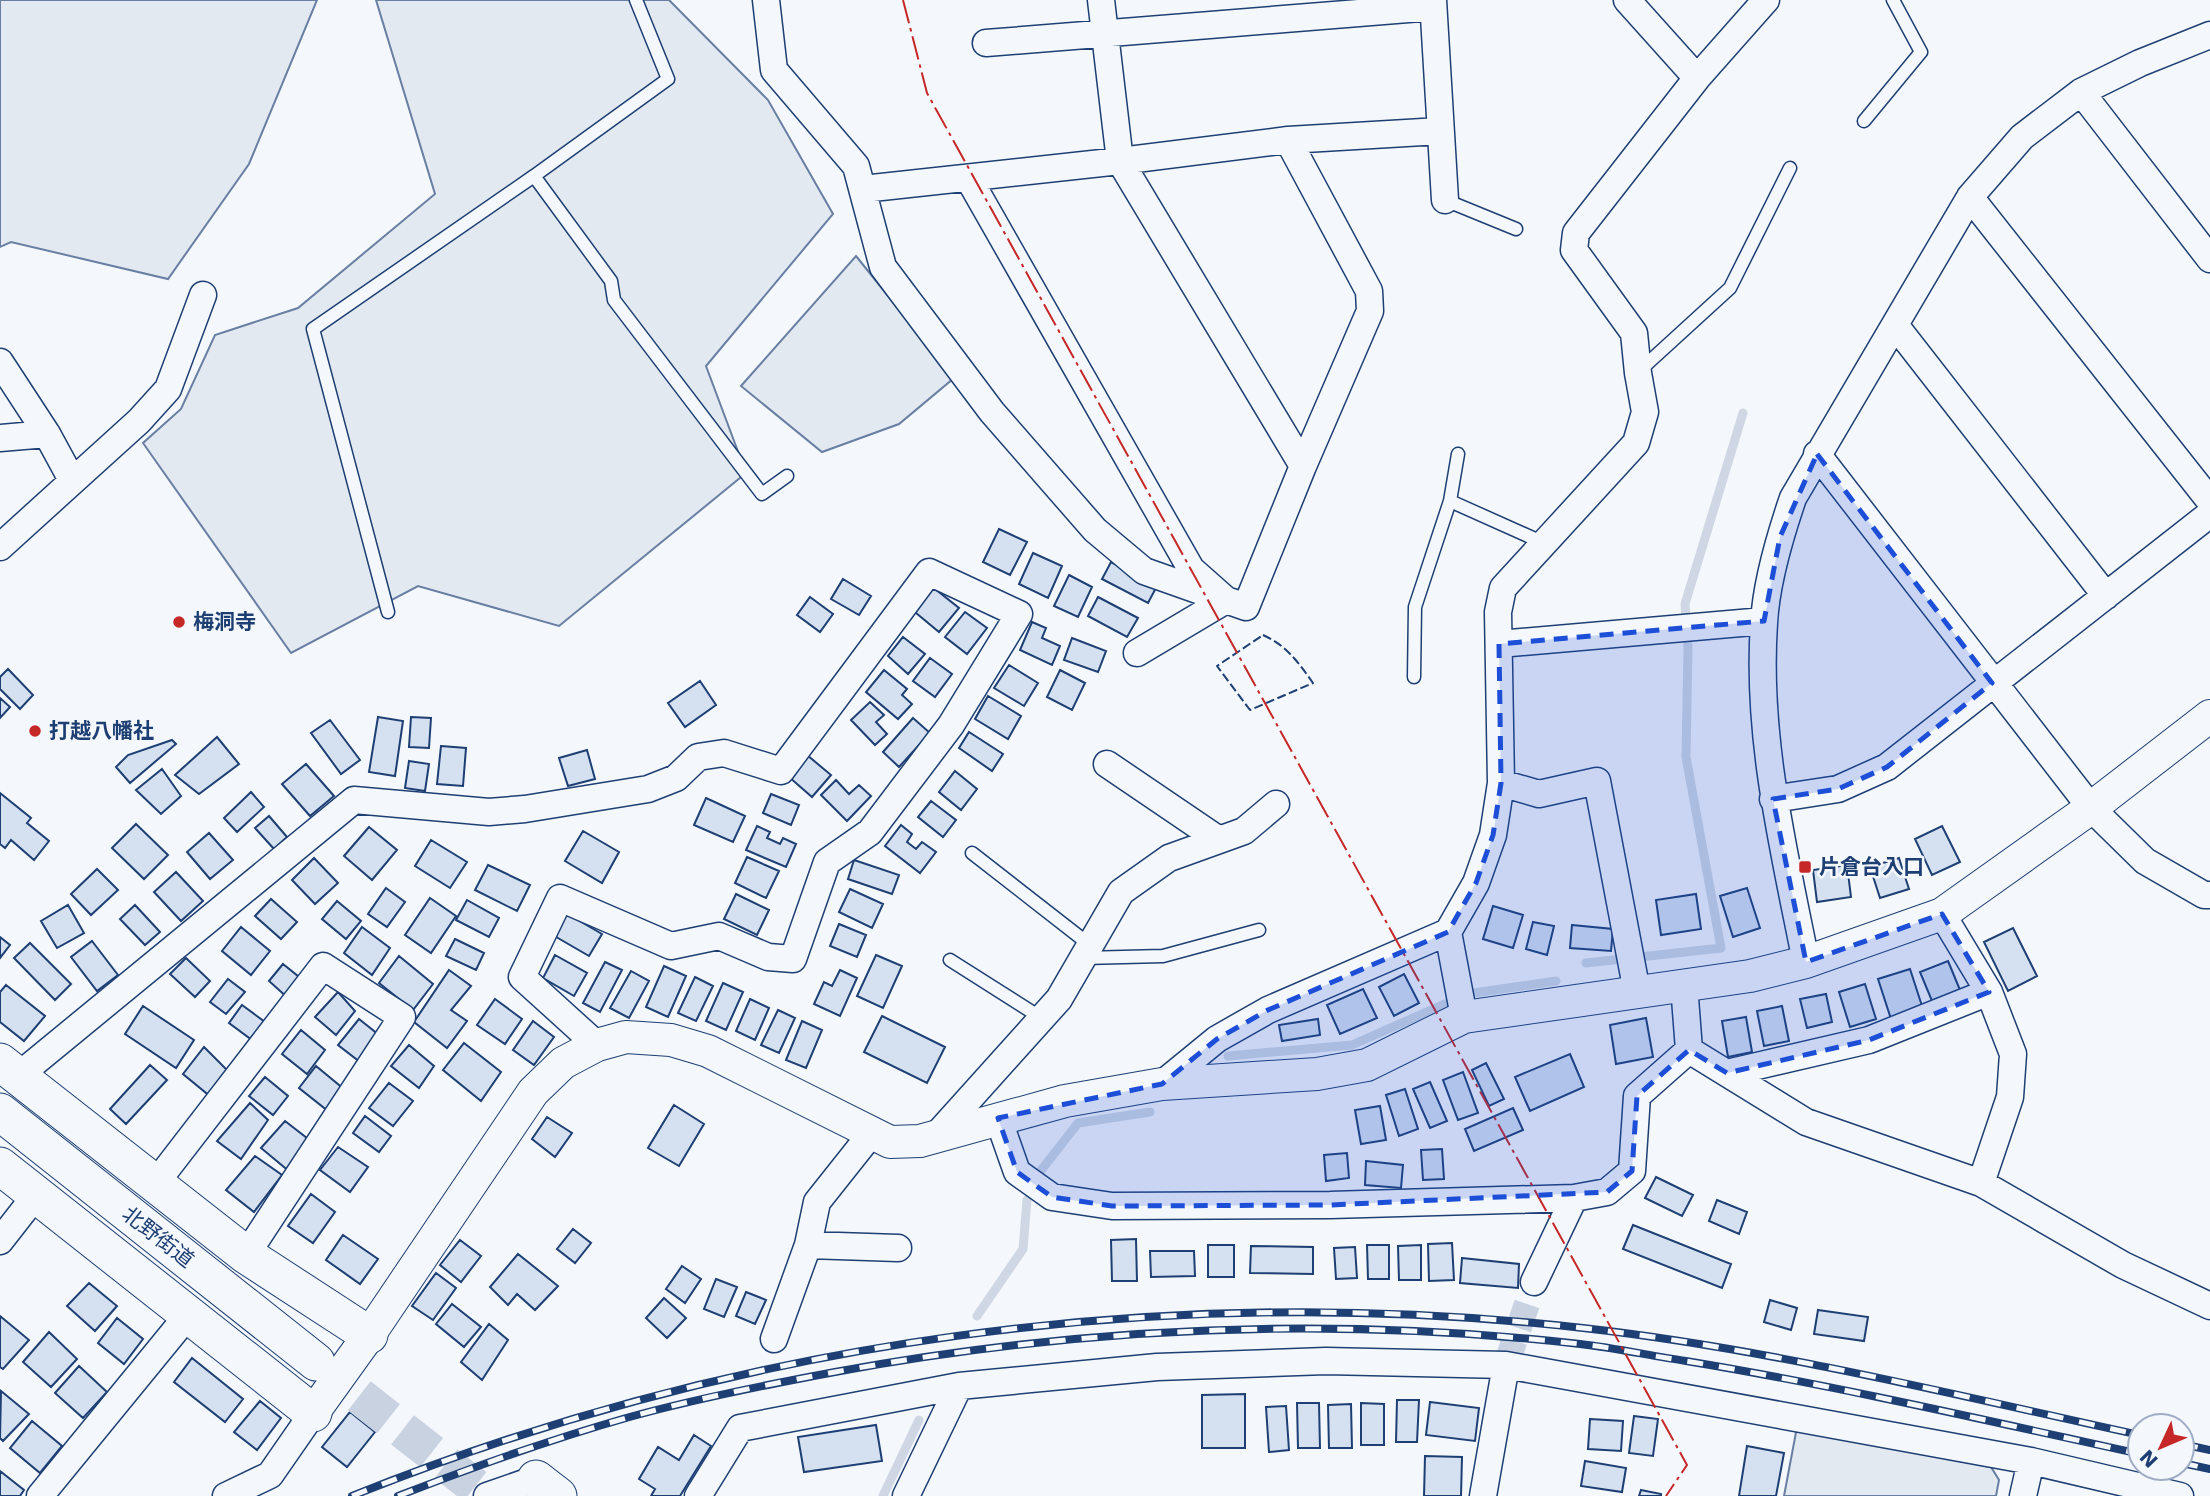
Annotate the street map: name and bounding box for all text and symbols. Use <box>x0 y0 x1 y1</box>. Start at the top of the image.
place label: 梅洞寺 <box>193 610 256 634</box>
marker: 梅洞寺 <box>171 614 187 630</box>
place label: 打越八幡社 <box>49 719 154 743</box>
marker: 打越八幡社 <box>27 723 43 739</box>
place label: 片倉台入口 <box>1819 855 1924 879</box>
marker: 片倉台入口 <box>1797 859 1813 875</box>
street label: 北野街道 <box>118 1202 198 1272</box>
north arrow <box>2126 1412 2196 1482</box>
text: N <box>2135 1445 2162 1472</box>

